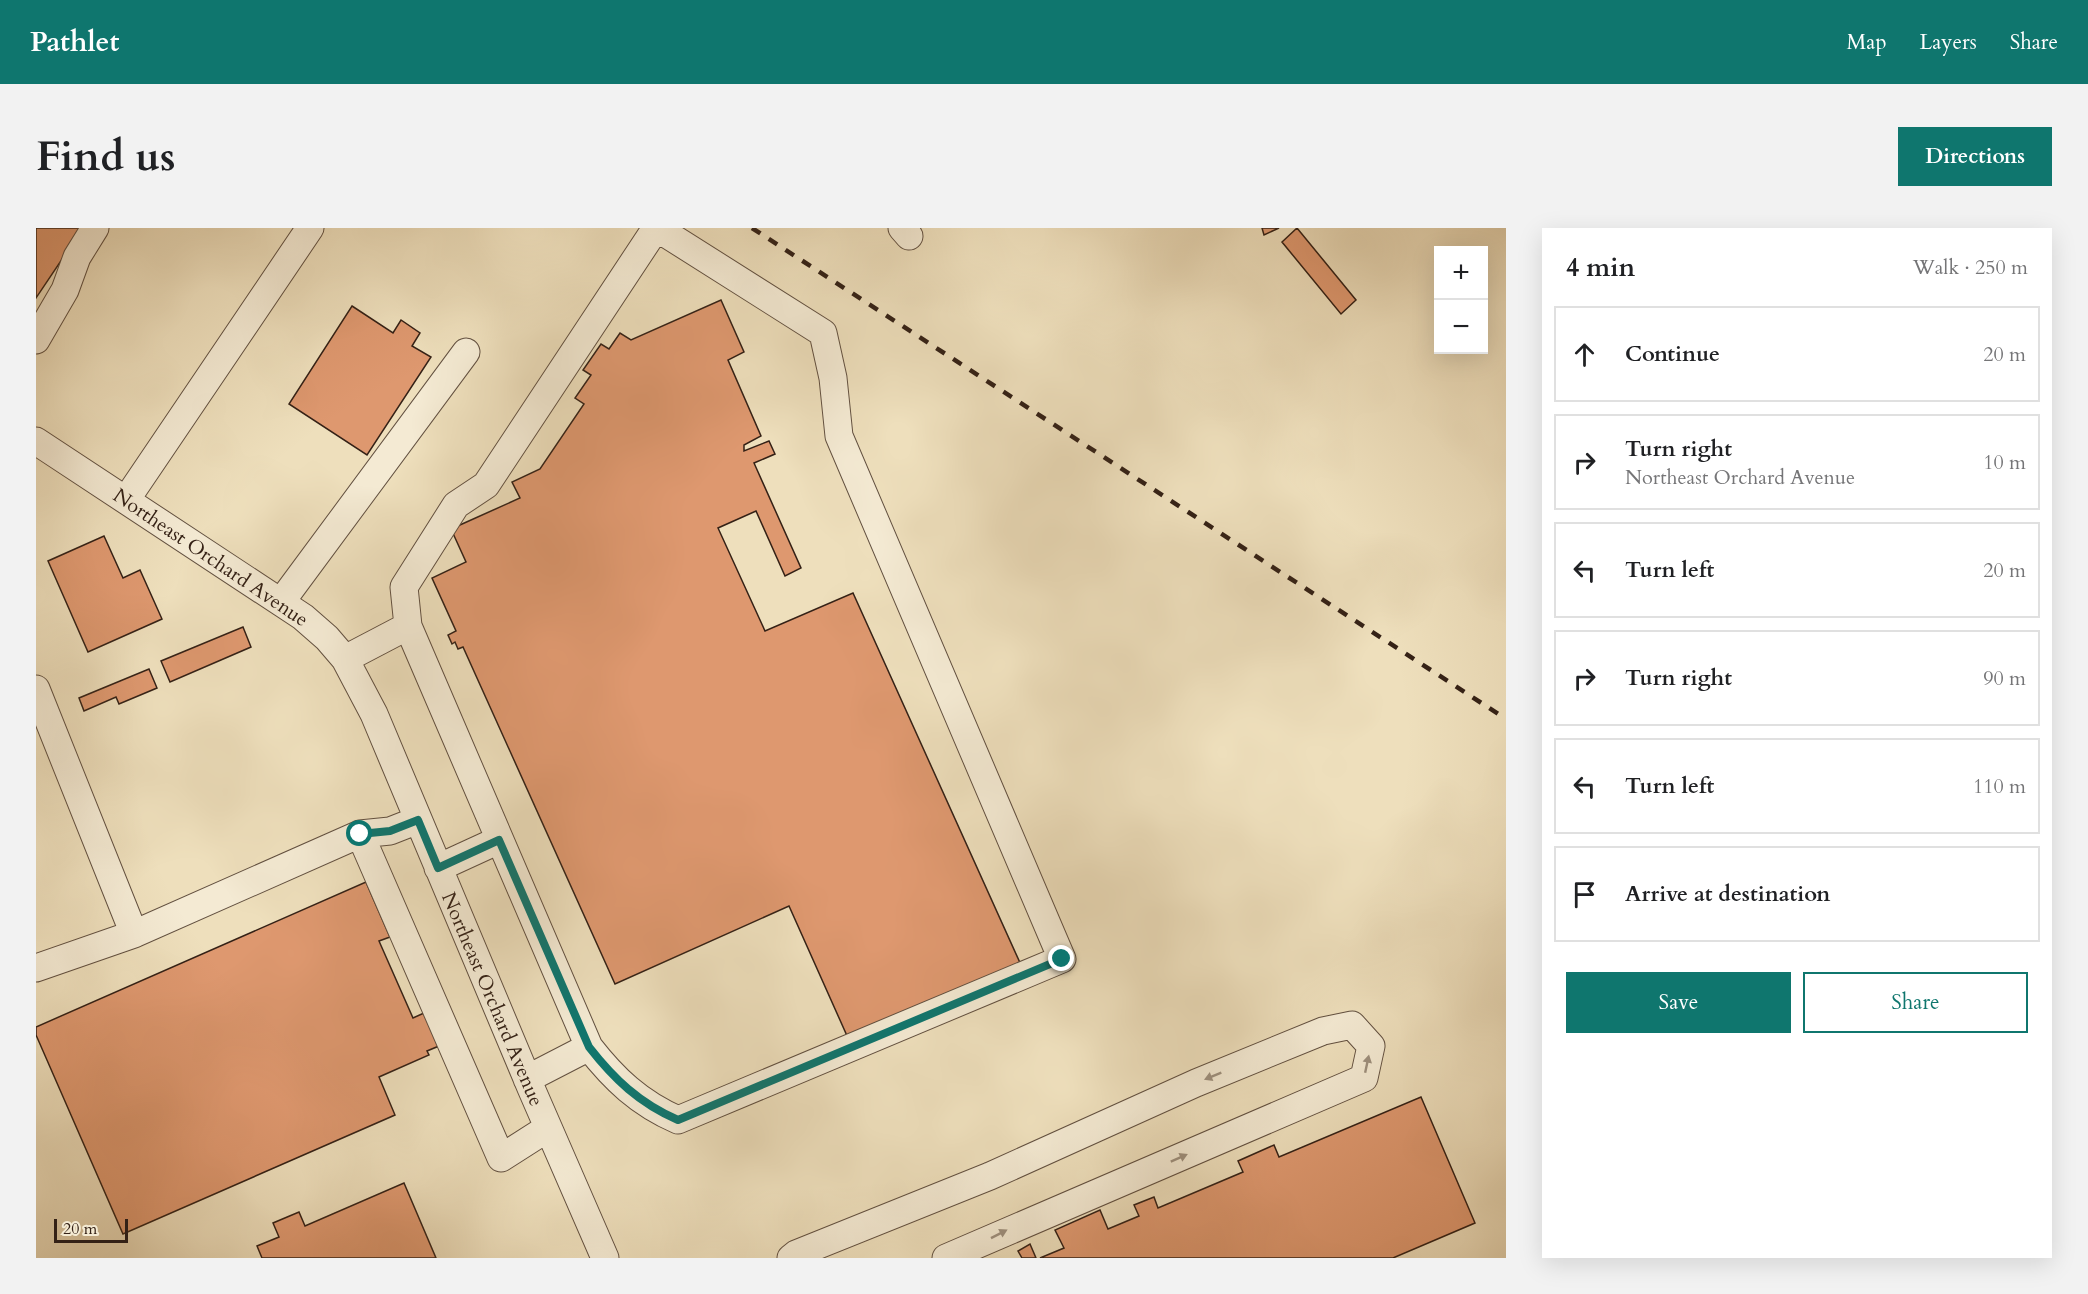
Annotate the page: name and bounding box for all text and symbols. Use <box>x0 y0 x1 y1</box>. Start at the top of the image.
text: Pathlet <box>30 23 119 61</box>
text: Map <box>1847 28 1887 57</box>
text: Layers <box>1920 28 1977 57</box>
text: Share <box>2010 28 2058 57</box>
button: Directions <box>1898 127 2052 186</box>
text: Find us <box>36 128 176 185</box>
map controls <box>1434 246 1488 354</box>
button: + <box>1434 246 1488 300</box>
text: 4 min <box>1566 250 1635 285</box>
text: Walk · 250 m <box>1913 254 2028 281</box>
button: − <box>1434 300 1488 354</box>
icon: ahead <box>1568 338 1601 371</box>
text: Continue <box>1625 339 1720 369</box>
text: 20 m <box>1983 341 2026 368</box>
text: Turn right <box>1625 434 1732 464</box>
icon: right <box>1568 446 1601 479</box>
text: 10 m <box>1983 449 2026 476</box>
text: Northeast Orchard Avenue <box>1625 464 1855 491</box>
street label: Northeast Orchard Avenue <box>108 482 314 633</box>
icon: left <box>1568 554 1601 587</box>
text: Turn left <box>1625 555 1714 585</box>
text: 20 m <box>1983 557 2026 584</box>
icon: right <box>1568 662 1601 695</box>
text: Turn right <box>1625 663 1732 693</box>
text: 90 m <box>1983 665 2026 692</box>
icon: left <box>1568 770 1601 803</box>
text: Turn left <box>1625 771 1714 801</box>
text: 110 m <box>1973 773 2026 800</box>
route start <box>346 820 372 846</box>
icon: arrive <box>1568 878 1601 911</box>
text: Arrive at destination <box>1625 879 1830 909</box>
street label: Northeast Orchard Avenue <box>435 888 550 1110</box>
route end <box>1048 945 1074 971</box>
button: Save <box>1566 972 1791 1033</box>
button: Share <box>1803 972 2028 1033</box>
one-way arrow <box>1363 1054 1372 1073</box>
one-way arrow <box>1204 1072 1222 1081</box>
one-way arrow <box>1170 1153 1188 1163</box>
scale bar <box>54 1216 128 1244</box>
text: 20 m <box>63 1218 97 1240</box>
one-way arrow <box>991 1230 1008 1239</box>

